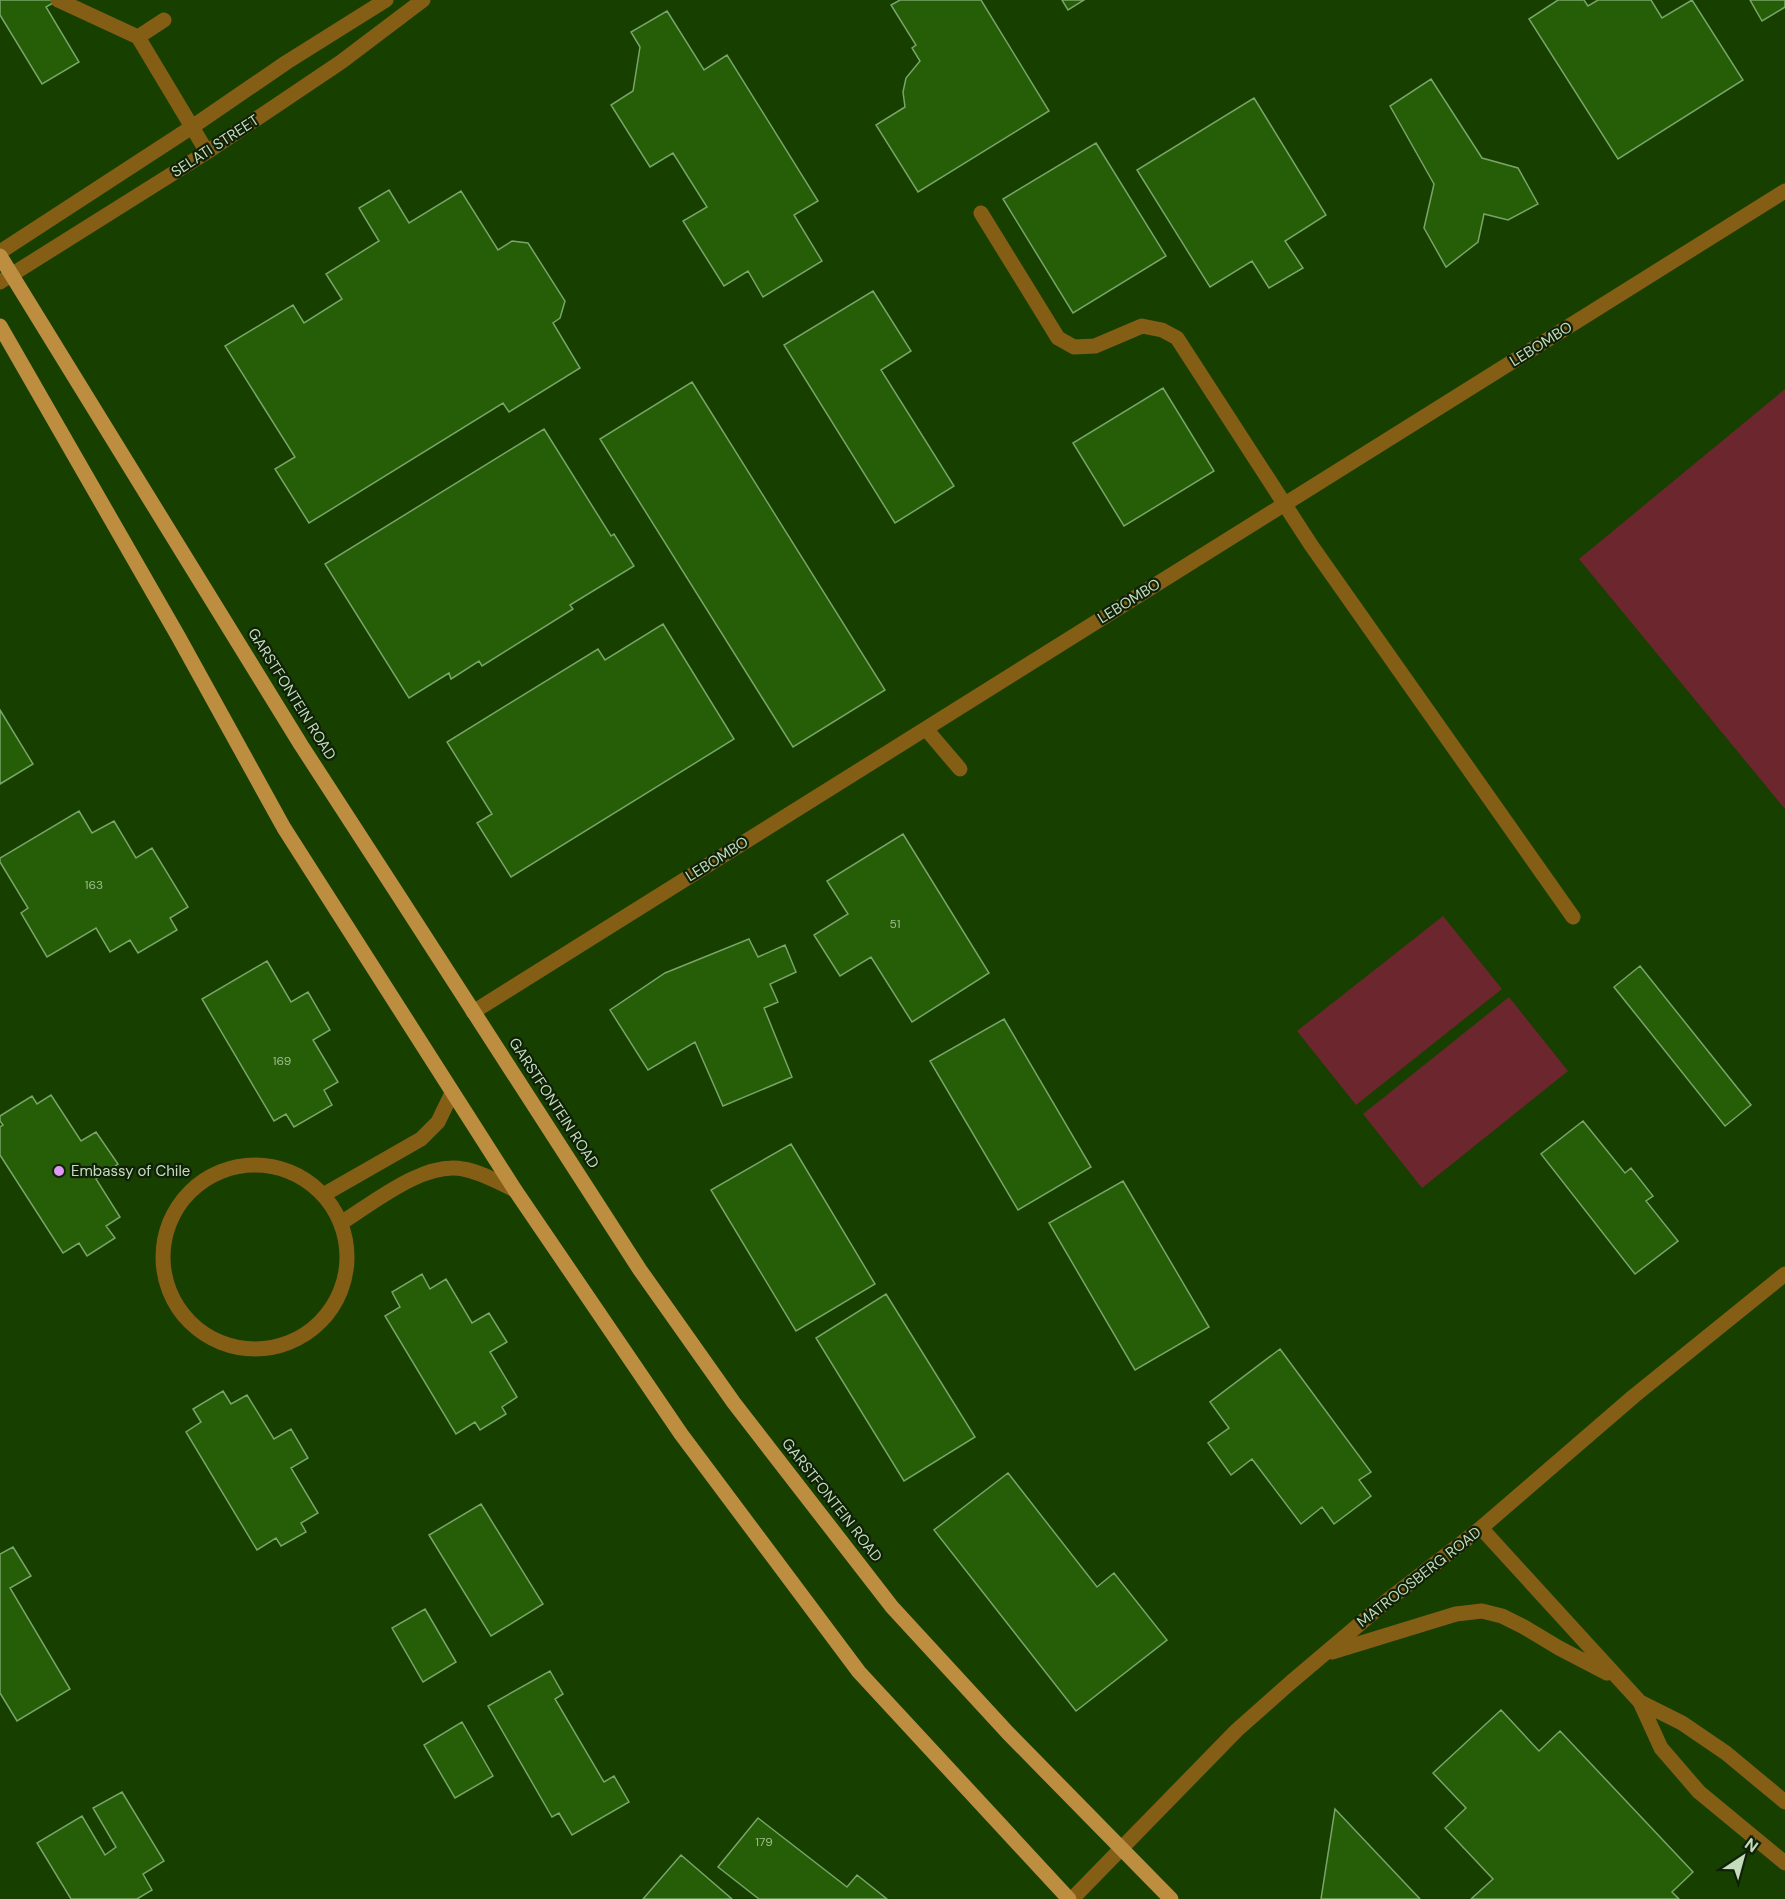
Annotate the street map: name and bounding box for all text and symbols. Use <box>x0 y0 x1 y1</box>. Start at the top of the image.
street label: SELATI STREET <box>167 110 263 182</box>
street label: LEBOMBO <box>1506 317 1576 371</box>
street label: LEBOMBO <box>1094 574 1164 628</box>
street label: GARSTFONTEIN ROAD <box>243 624 341 764</box>
street label: LEBOMBO <box>682 832 752 886</box>
house number: 163 <box>85 877 103 893</box>
house number: 51 <box>889 916 901 932</box>
street label: GARSTFONTEIN ROAD <box>504 1034 604 1172</box>
house number: 169 <box>273 1053 291 1069</box>
place label: Embassy of Chile <box>71 1161 190 1181</box>
marker: Embassy of Chile <box>52 1164 66 1178</box>
street label: GARSTFONTEIN ROAD <box>777 1434 887 1566</box>
street label: MATROOSBERG ROAD <box>1353 1522 1485 1632</box>
north arrow <box>1713 1827 1773 1887</box>
text: N <box>1741 1833 1762 1857</box>
house number: 179 <box>755 1834 773 1850</box>

